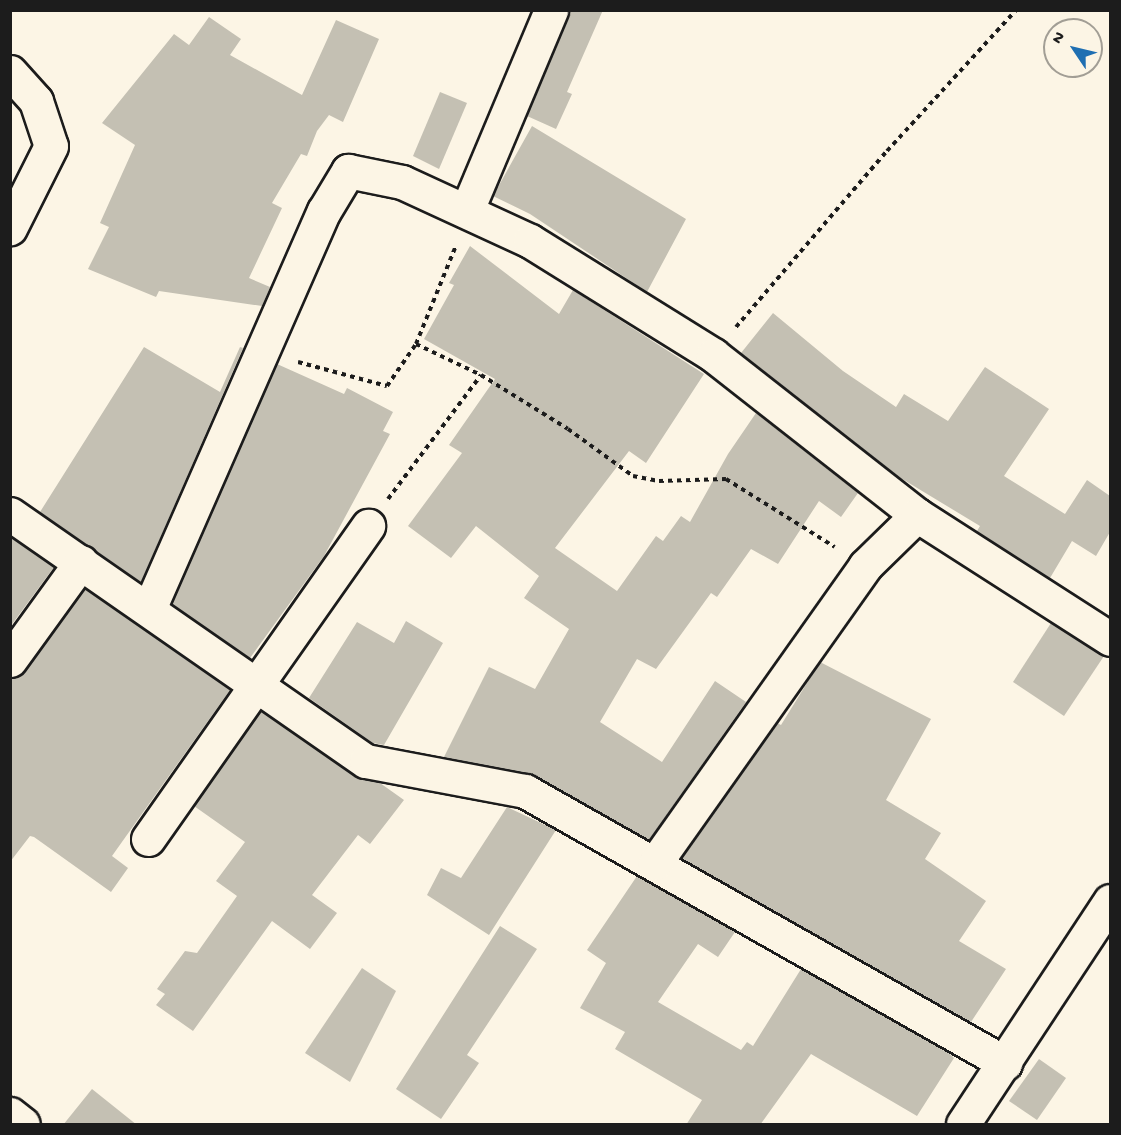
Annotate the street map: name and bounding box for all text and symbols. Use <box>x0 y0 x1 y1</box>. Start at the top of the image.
north arrow <box>1043 18 1103 78</box>
text: N <box>1049 29 1070 48</box>

